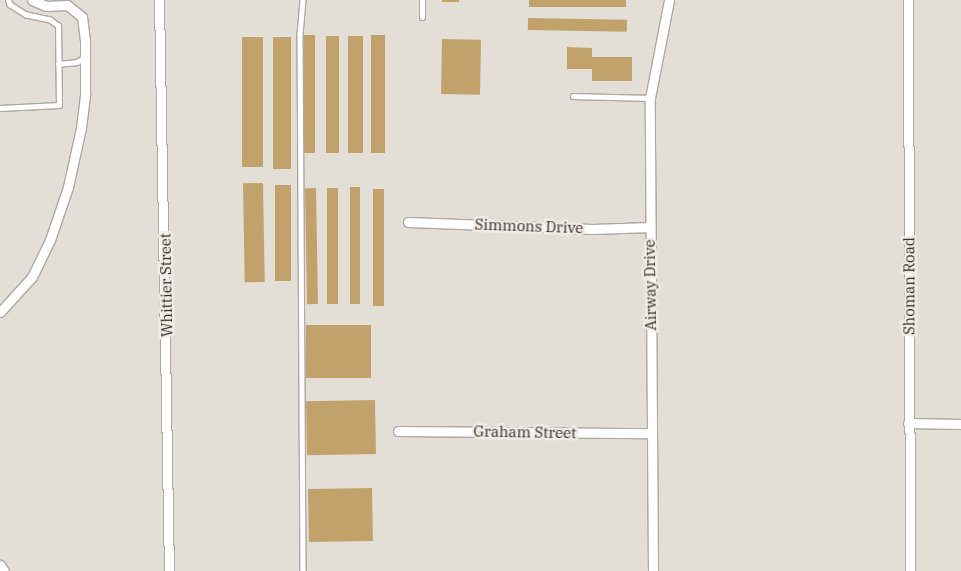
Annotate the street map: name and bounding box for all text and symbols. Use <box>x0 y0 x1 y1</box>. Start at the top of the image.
street label: Simmons Drive <box>474 215 584 237</box>
street label: Whittier Street <box>156 233 176 337</box>
street label: Shoman Road <box>900 237 918 335</box>
street label: Airway Drive <box>640 239 660 331</box>
street label: Graham Street <box>473 422 577 442</box>

